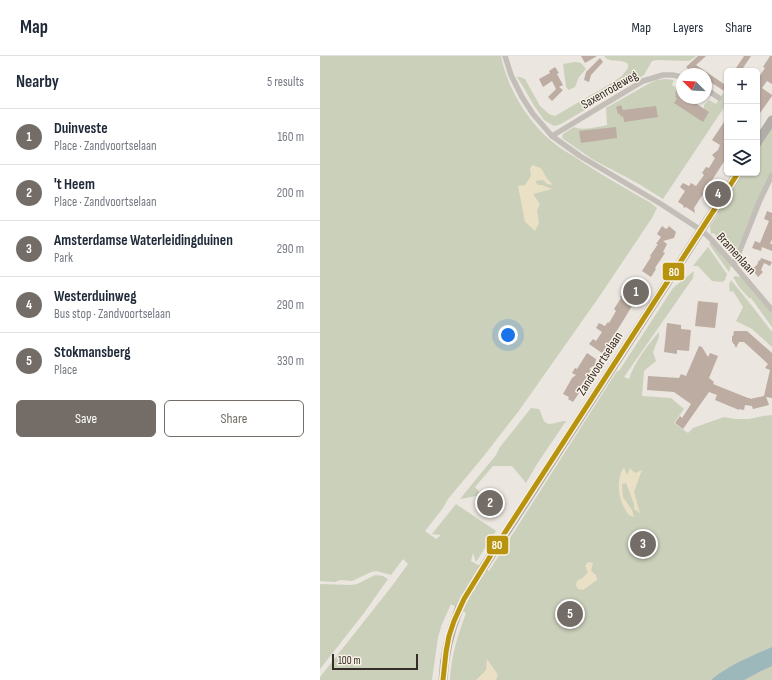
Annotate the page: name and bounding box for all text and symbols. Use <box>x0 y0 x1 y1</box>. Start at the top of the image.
text: Map <box>20 16 48 39</box>
text: Map <box>631 19 651 36</box>
text: Layers <box>673 19 703 36</box>
text: Share <box>725 19 752 36</box>
street label: Saxenrodeweg <box>578 67 641 113</box>
north arrow <box>676 68 712 104</box>
map controls <box>724 68 760 176</box>
button: + <box>724 68 760 104</box>
text: Nearby <box>16 72 59 92</box>
text: 5 results <box>267 74 304 90</box>
button: − <box>724 104 760 140</box>
text: Duinveste <box>54 119 108 138</box>
text: 1 <box>26 129 32 145</box>
text: 160 m <box>278 129 304 145</box>
text: Place · Zandvoortselaan <box>54 138 157 154</box>
button: layers <box>724 140 760 176</box>
text: 't Heem <box>54 175 95 194</box>
pin: 4 <box>705 179 731 209</box>
text: 2 <box>26 185 32 201</box>
text: 200 m <box>277 185 304 201</box>
text: Place · Zandvoortselaan <box>54 194 157 210</box>
street label: Bramenlaan <box>713 229 759 278</box>
text: Amsterdamse Waterleidingduinen <box>54 231 233 250</box>
text: 3 <box>26 241 32 257</box>
text: 290 m <box>277 241 304 257</box>
text: Park <box>54 250 73 266</box>
line badge: 80 <box>662 262 685 281</box>
text: 80 <box>669 266 679 279</box>
pin: 1 <box>623 277 649 307</box>
text: Westerduinweg <box>54 287 137 306</box>
text: 4 <box>26 297 32 313</box>
text: 290 m <box>277 297 304 313</box>
text: Bus stop · Zandvoortselaan <box>54 306 171 322</box>
your location <box>498 325 518 345</box>
street label: Zandvoortselaan <box>573 329 626 398</box>
text: Stokmansberg <box>54 343 131 362</box>
text: 5 <box>26 353 32 369</box>
text: 330 m <box>277 353 304 369</box>
text: Place <box>54 362 77 378</box>
button: Save <box>16 400 156 437</box>
button: Share <box>164 400 304 437</box>
pin: 2 <box>477 488 503 518</box>
pin: 3 <box>630 529 656 559</box>
line badge: 80 <box>486 535 509 555</box>
text: 80 <box>492 539 502 552</box>
pin: 5 <box>557 599 583 629</box>
scale bar <box>332 652 418 671</box>
text: 100 m <box>338 654 360 667</box>

